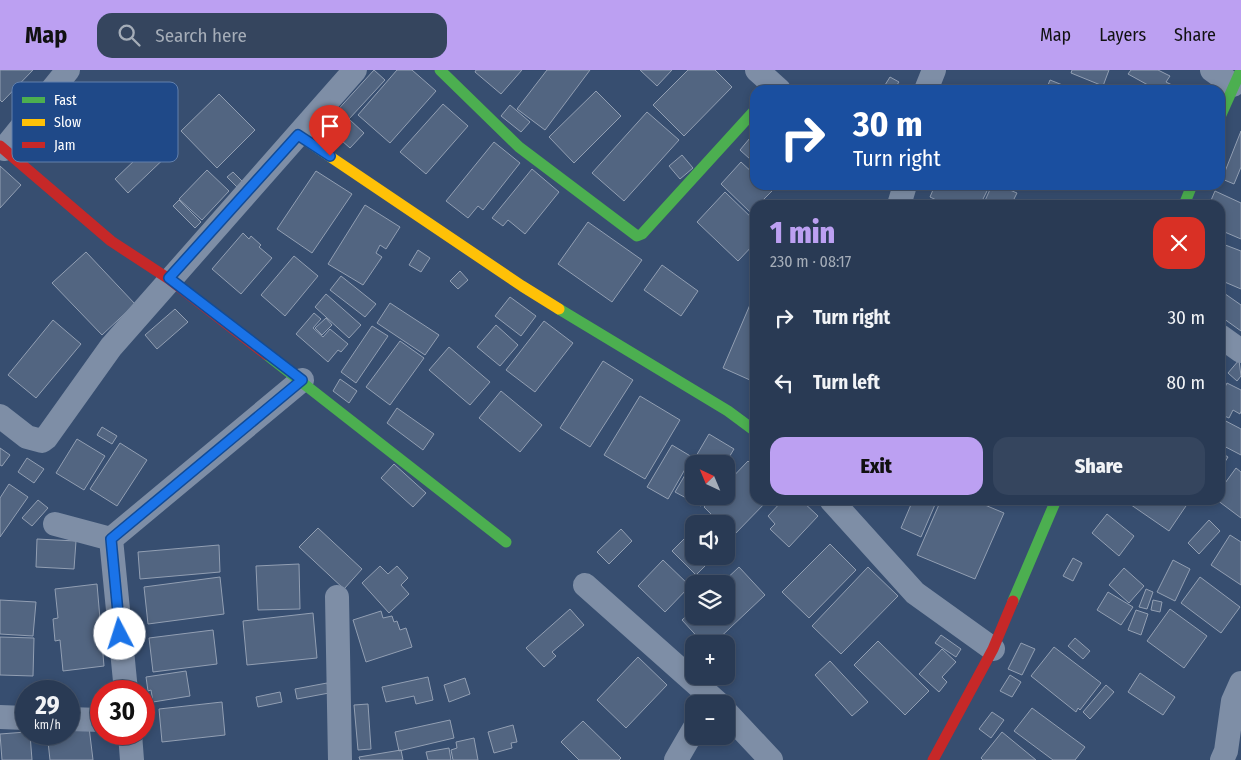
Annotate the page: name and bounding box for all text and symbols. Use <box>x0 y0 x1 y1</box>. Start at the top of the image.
search box <box>97 13 447 58</box>
text: Map <box>25 21 67 49</box>
icon: search <box>115 21 143 49</box>
text: Search here <box>155 24 247 47</box>
text: Map <box>1040 24 1071 46</box>
text: Layers <box>1099 24 1146 46</box>
text: Share <box>1174 24 1216 46</box>
legend <box>12 82 178 162</box>
text: Fast <box>54 92 77 109</box>
text: 30 m <box>853 103 923 145</box>
pin <box>309 105 351 156</box>
icon: right <box>770 105 835 170</box>
icon: arrive <box>316 112 344 140</box>
text: Slow <box>54 114 81 131</box>
text: Jam <box>54 137 75 154</box>
text: Turn right <box>853 145 941 172</box>
text: 1 min <box>770 215 835 251</box>
button: close <box>1153 217 1205 269</box>
text: 230 m · 08:17 <box>770 252 851 271</box>
icon: right <box>770 304 798 332</box>
text: Turn right <box>813 306 890 329</box>
text: 30 m <box>1167 306 1205 329</box>
icon: left <box>770 369 798 397</box>
text: Turn left <box>813 371 880 394</box>
text: 80 m <box>1167 371 1205 394</box>
button: Exit <box>770 437 983 495</box>
button: Share <box>993 437 1205 495</box>
north arrow <box>685 455 735 505</box>
map controls <box>685 455 735 745</box>
button: sound <box>685 515 735 565</box>
button: layers <box>685 575 735 625</box>
position arrow <box>93 607 145 659</box>
button: + <box>685 635 735 685</box>
speed limit sign: 30 <box>90 680 155 745</box>
text: 29 <box>35 691 60 721</box>
button: − <box>685 695 735 745</box>
text: km/h <box>34 718 61 732</box>

